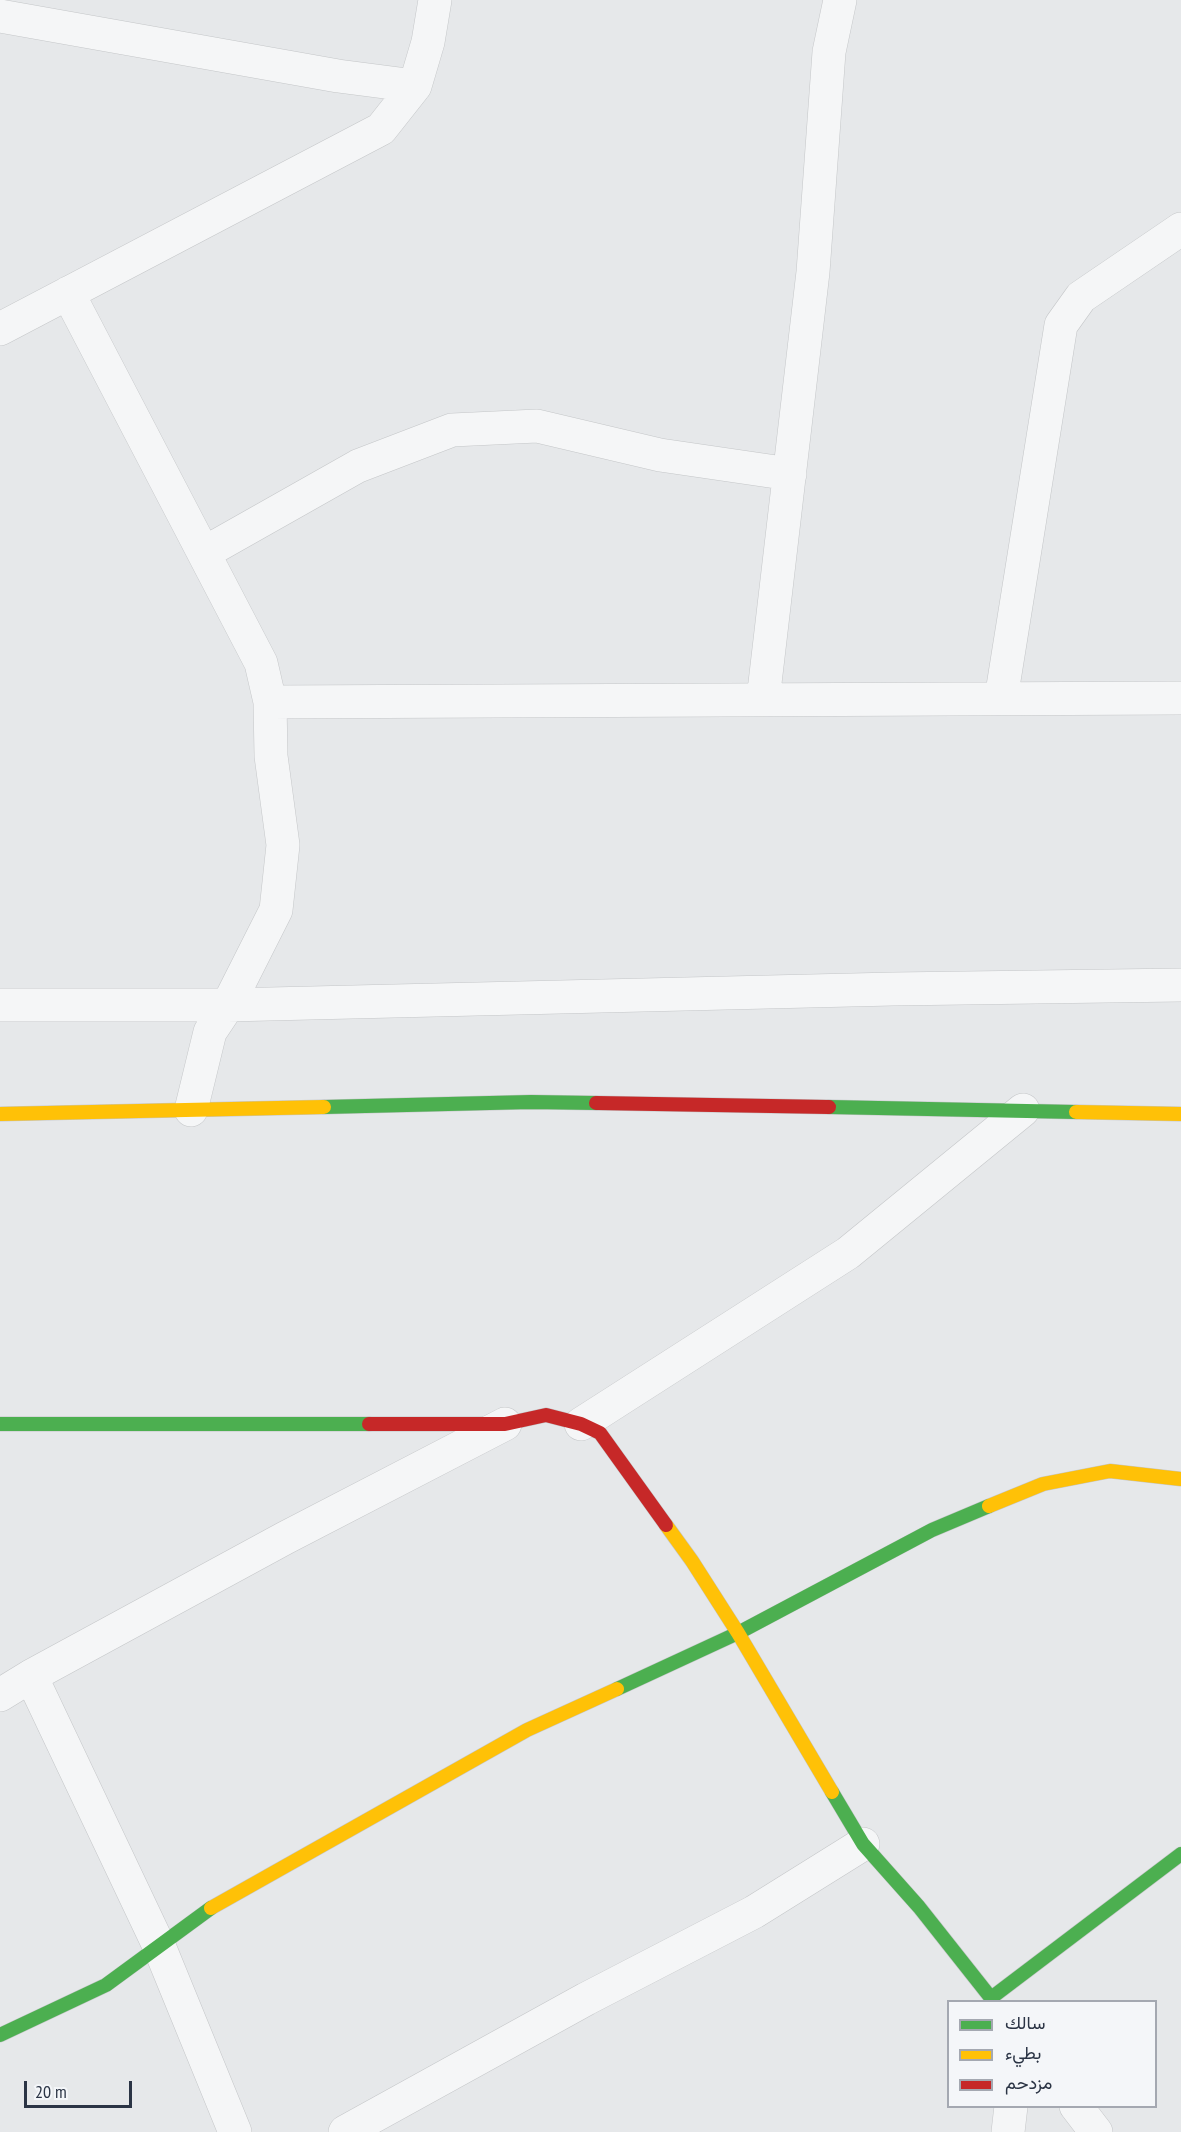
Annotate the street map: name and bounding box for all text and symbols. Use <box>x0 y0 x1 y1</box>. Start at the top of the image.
legend <box>947 2000 1157 2108</box>
text: سالك <box>1005 2011 1045 2034</box>
text: بطيء <box>1005 2041 1041 2064</box>
scale bar <box>27 2069 135 2107</box>
text: مزدحم <box>1005 2071 1052 2094</box>
text: 20 m <box>35 2080 67 2103</box>

